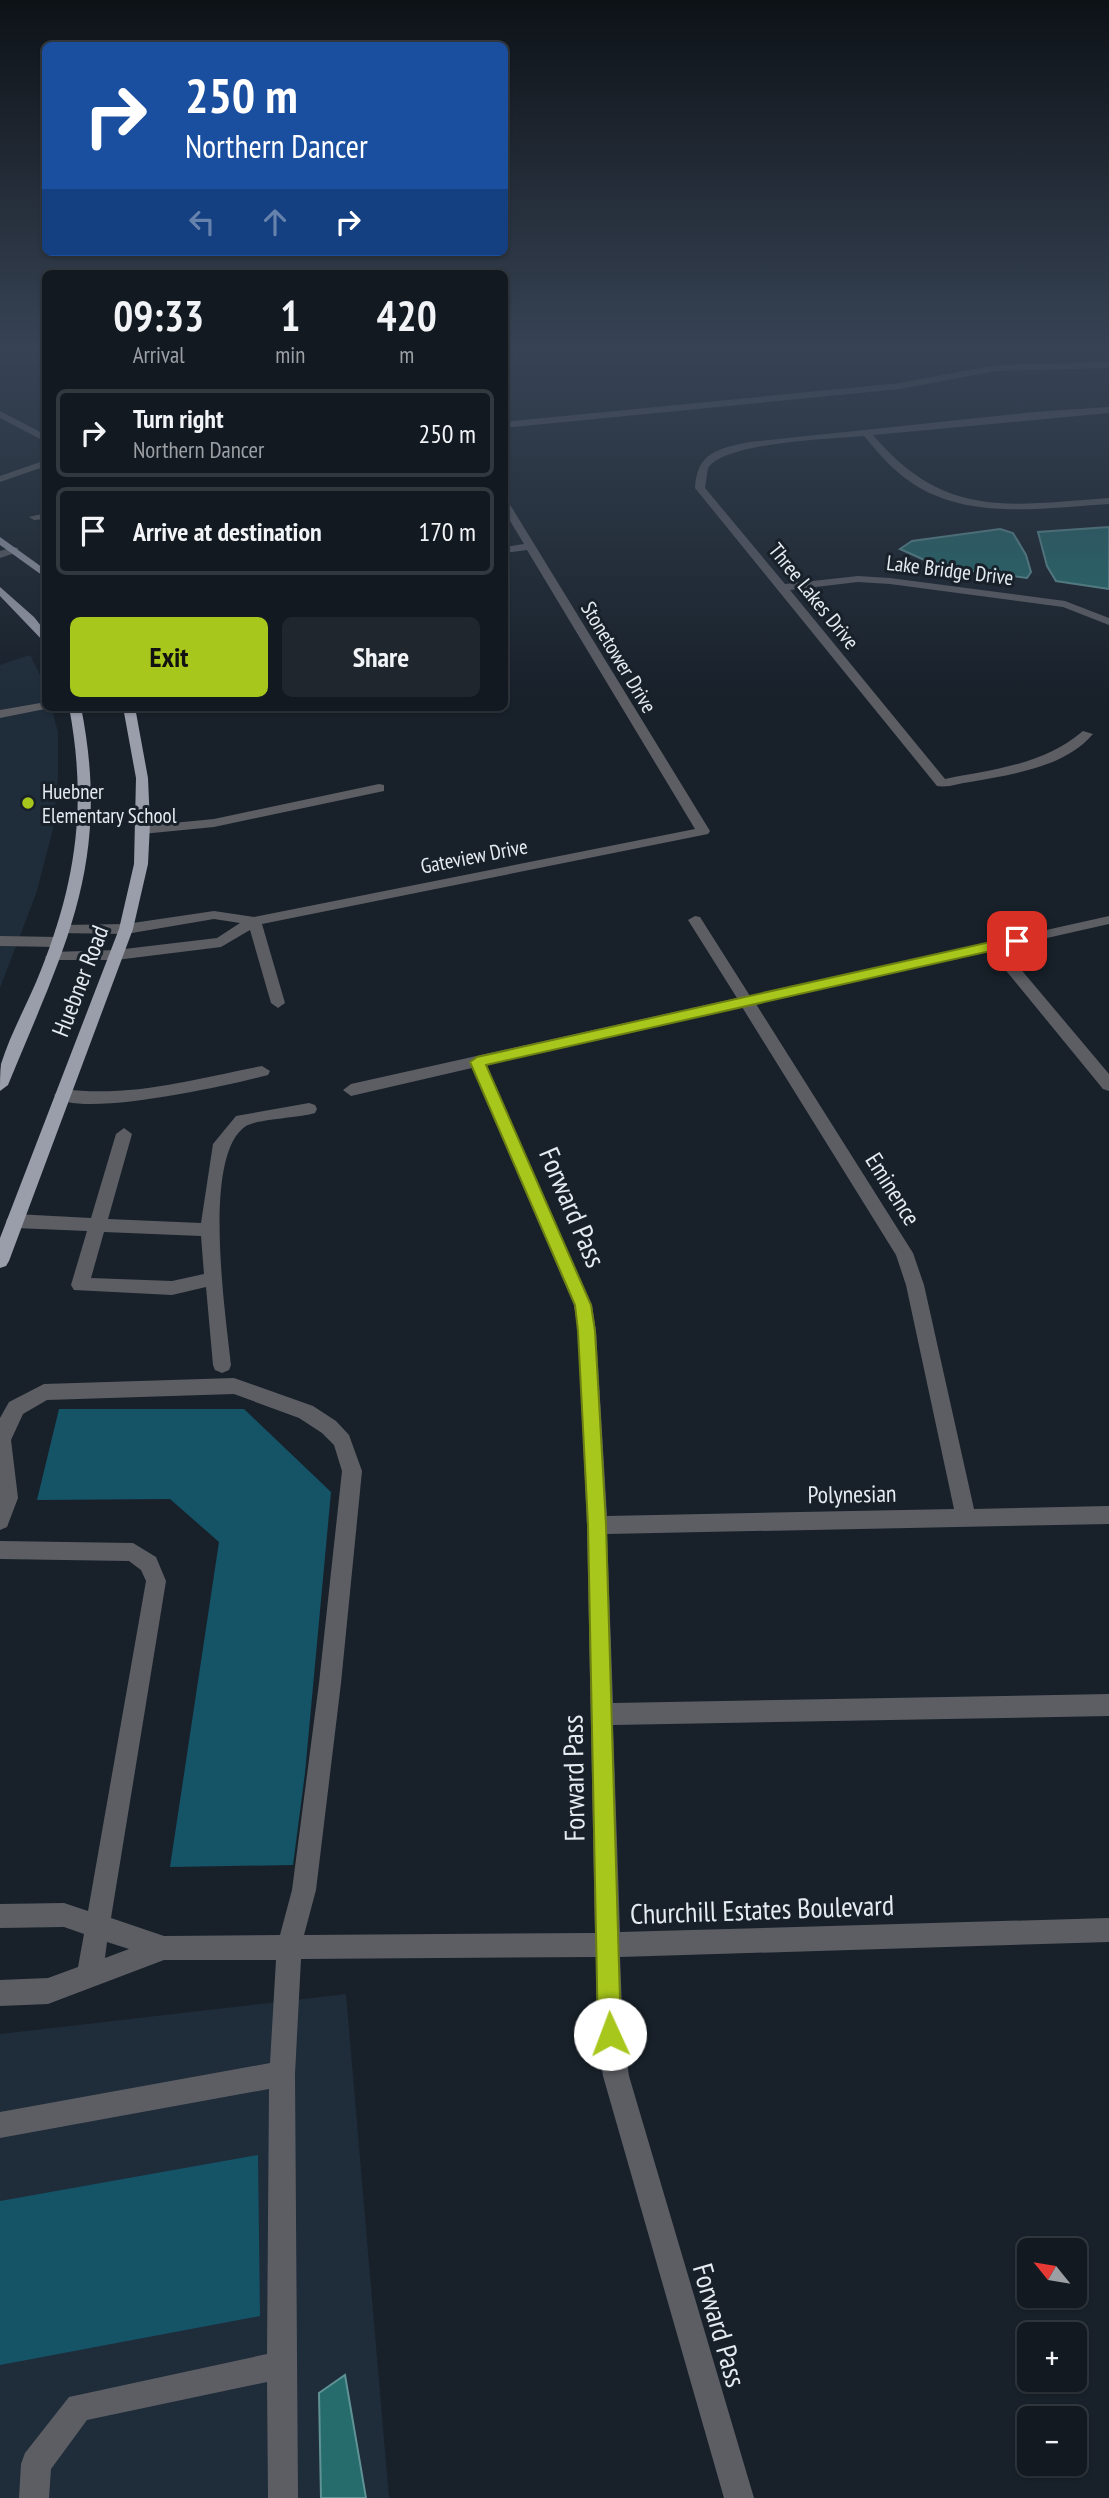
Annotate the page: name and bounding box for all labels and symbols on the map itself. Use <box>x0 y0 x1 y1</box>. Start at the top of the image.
street label: Three Lakes Drive <box>763 537 865 655</box>
street label: Lake Bridge Drive <box>885 549 1015 591</box>
street label: Stonetower Drive <box>575 596 663 718</box>
place label: Huebner Elementary School <box>42 778 177 829</box>
marker: Huebner Elementary School <box>20 795 36 811</box>
street label: Gateview Drive <box>418 832 530 880</box>
pin <box>987 911 1047 971</box>
street label: Huebner Road <box>45 921 115 1041</box>
street label: Forward Pass <box>531 1141 615 1273</box>
street label: Eminence <box>859 1147 927 1231</box>
street label: Polynesian <box>807 1478 897 1510</box>
street label: Forward Pass <box>553 1714 593 1842</box>
street label: Churchill Estates Boulevard <box>629 1886 895 1932</box>
position arrow <box>573 1997 647 2071</box>
north arrow <box>1017 2238 1087 2308</box>
street label: Forward Pass <box>685 2259 755 2391</box>

